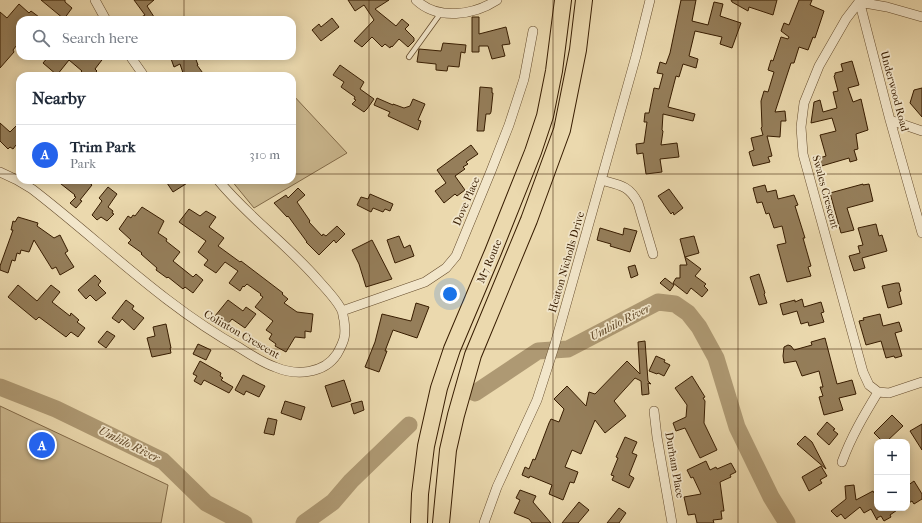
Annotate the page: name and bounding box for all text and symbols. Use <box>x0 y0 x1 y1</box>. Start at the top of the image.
search box <box>16 16 296 60</box>
icon: search <box>30 27 52 49</box>
text: Search here <box>62 29 138 47</box>
street label: Underwood Road <box>877 49 912 134</box>
text: Nearby <box>32 88 86 108</box>
text: Trim Park <box>70 138 135 156</box>
text: A <box>41 147 49 162</box>
text: 310 m <box>249 147 280 162</box>
street label: Swales Crescent <box>809 154 842 230</box>
text: Park <box>70 156 96 171</box>
street label: Dove Place <box>450 174 483 228</box>
street label: Heaton Nicholls Drive <box>546 210 587 314</box>
street label: M7 Route <box>474 237 505 285</box>
your location <box>440 284 460 304</box>
water label: Umbilo River <box>587 300 654 343</box>
street label: Colinton Crescent <box>201 307 282 362</box>
water label: Umbilo River <box>96 423 163 466</box>
pin: A <box>29 430 55 460</box>
street label: Durham Place <box>662 431 687 500</box>
map controls <box>874 439 910 511</box>
button: + <box>874 439 910 475</box>
button: − <box>874 475 910 511</box>

